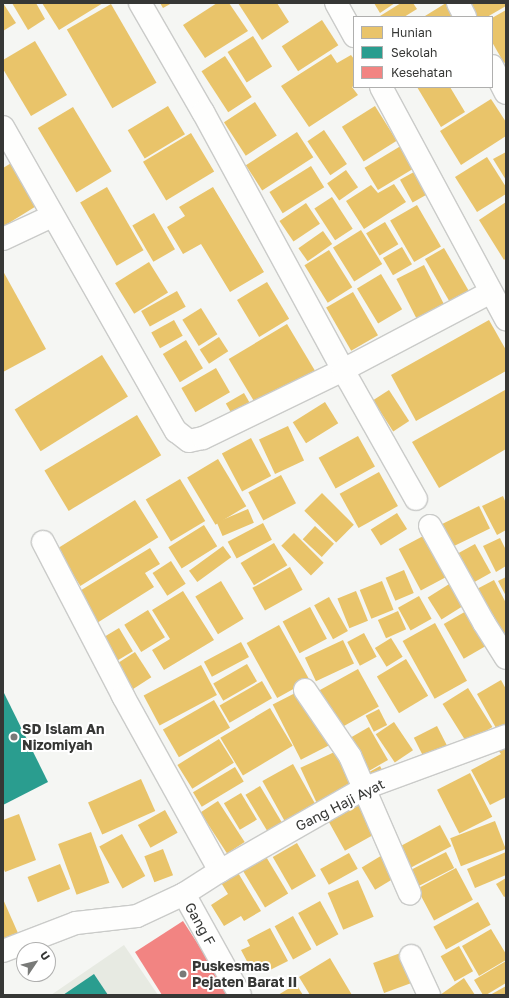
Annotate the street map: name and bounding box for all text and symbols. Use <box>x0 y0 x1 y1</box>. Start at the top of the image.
legend <box>353 16 493 88</box>
text: Hunian <box>391 25 432 40</box>
text: Sekolah <box>391 45 437 60</box>
text: Kesehatan <box>391 65 452 80</box>
place label: SD Islam An Nizomiyah <box>22 721 104 754</box>
marker: SD Islam An Nizomiyah <box>9 732 19 742</box>
street label: Gang Haji Ayat <box>293 775 387 835</box>
street label: Gang F <box>181 899 219 949</box>
north arrow <box>16 942 56 982</box>
text: U <box>38 948 53 962</box>
place label: Puskesmas Pejaten Barat II <box>192 958 297 990</box>
marker: Puskesmas Pejaten Barat II <box>177 968 189 980</box>

